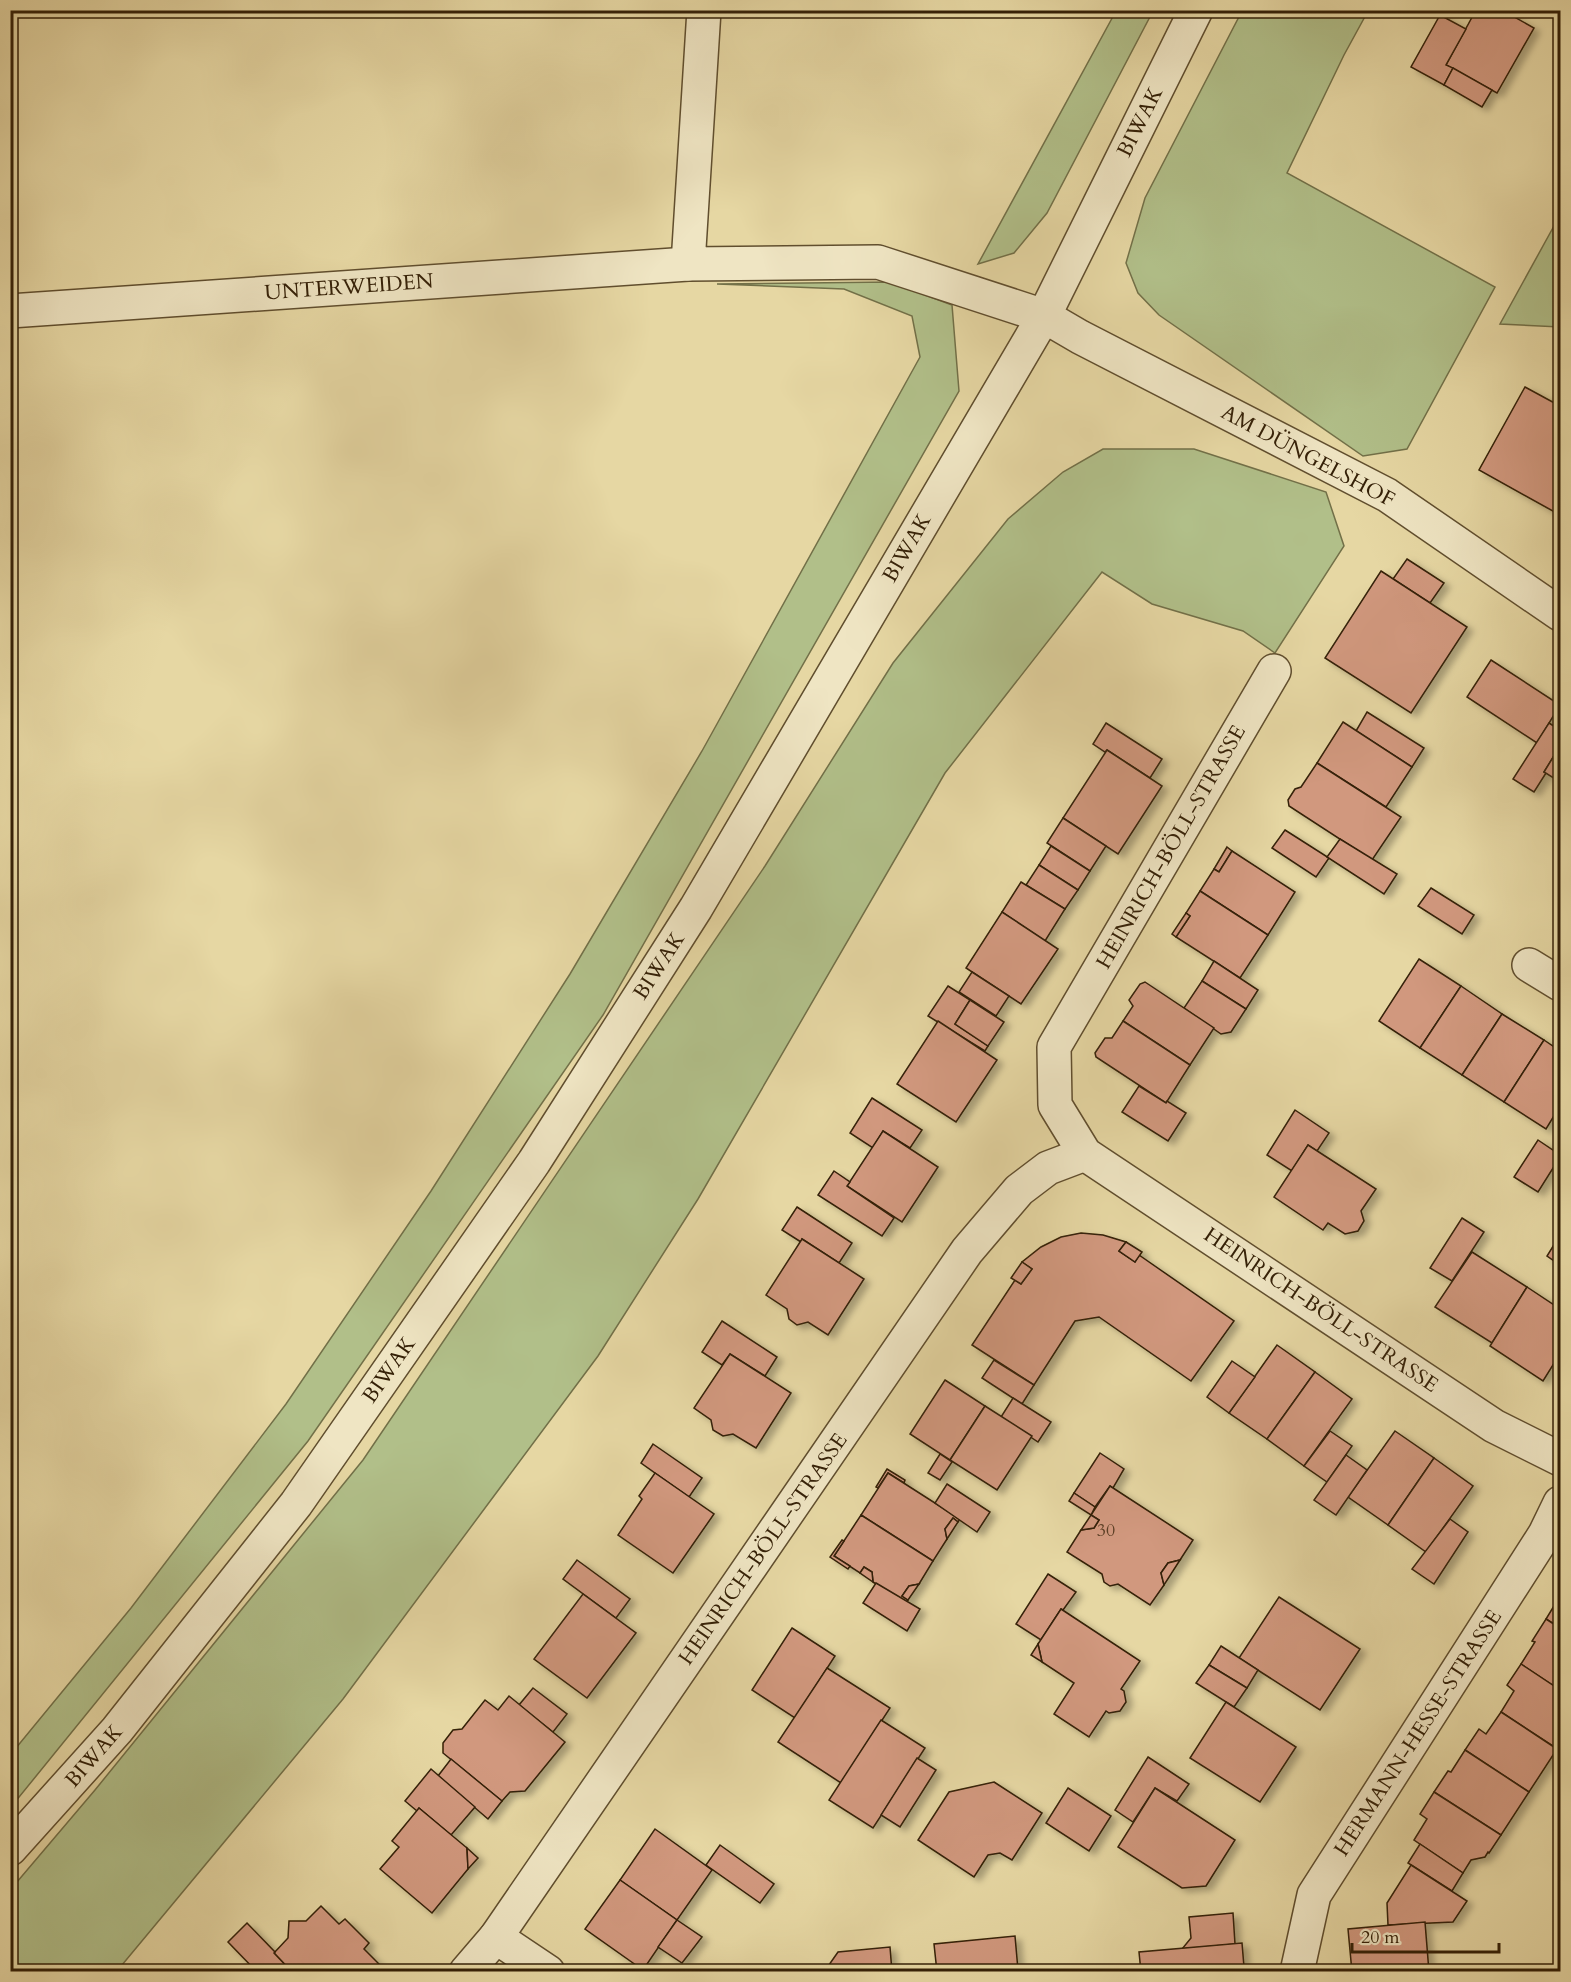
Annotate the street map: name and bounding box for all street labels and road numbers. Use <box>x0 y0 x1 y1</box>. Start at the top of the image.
street label: BIWAK <box>1110 82 1170 162</box>
street label: UNTERWEIDEN <box>264 267 435 307</box>
street label: AM DÜNGELSHOF <box>1216 398 1400 514</box>
street label: BIWAK <box>876 508 939 588</box>
street label: HEINRICH-BÖLL-STRASSE <box>1089 720 1253 974</box>
street label: BIWAK <box>626 926 692 1005</box>
street label: HEINRICH-BÖLL-STRASSE <box>1198 1221 1444 1399</box>
street label: BIWAK <box>356 1331 423 1409</box>
street label: HEINRICH-BÖLL-STRASSE <box>672 1427 854 1671</box>
street label: HERMANN-HESSE-STRASSE <box>1327 1604 1509 1862</box>
street label: BIWAK <box>58 1718 130 1794</box>

